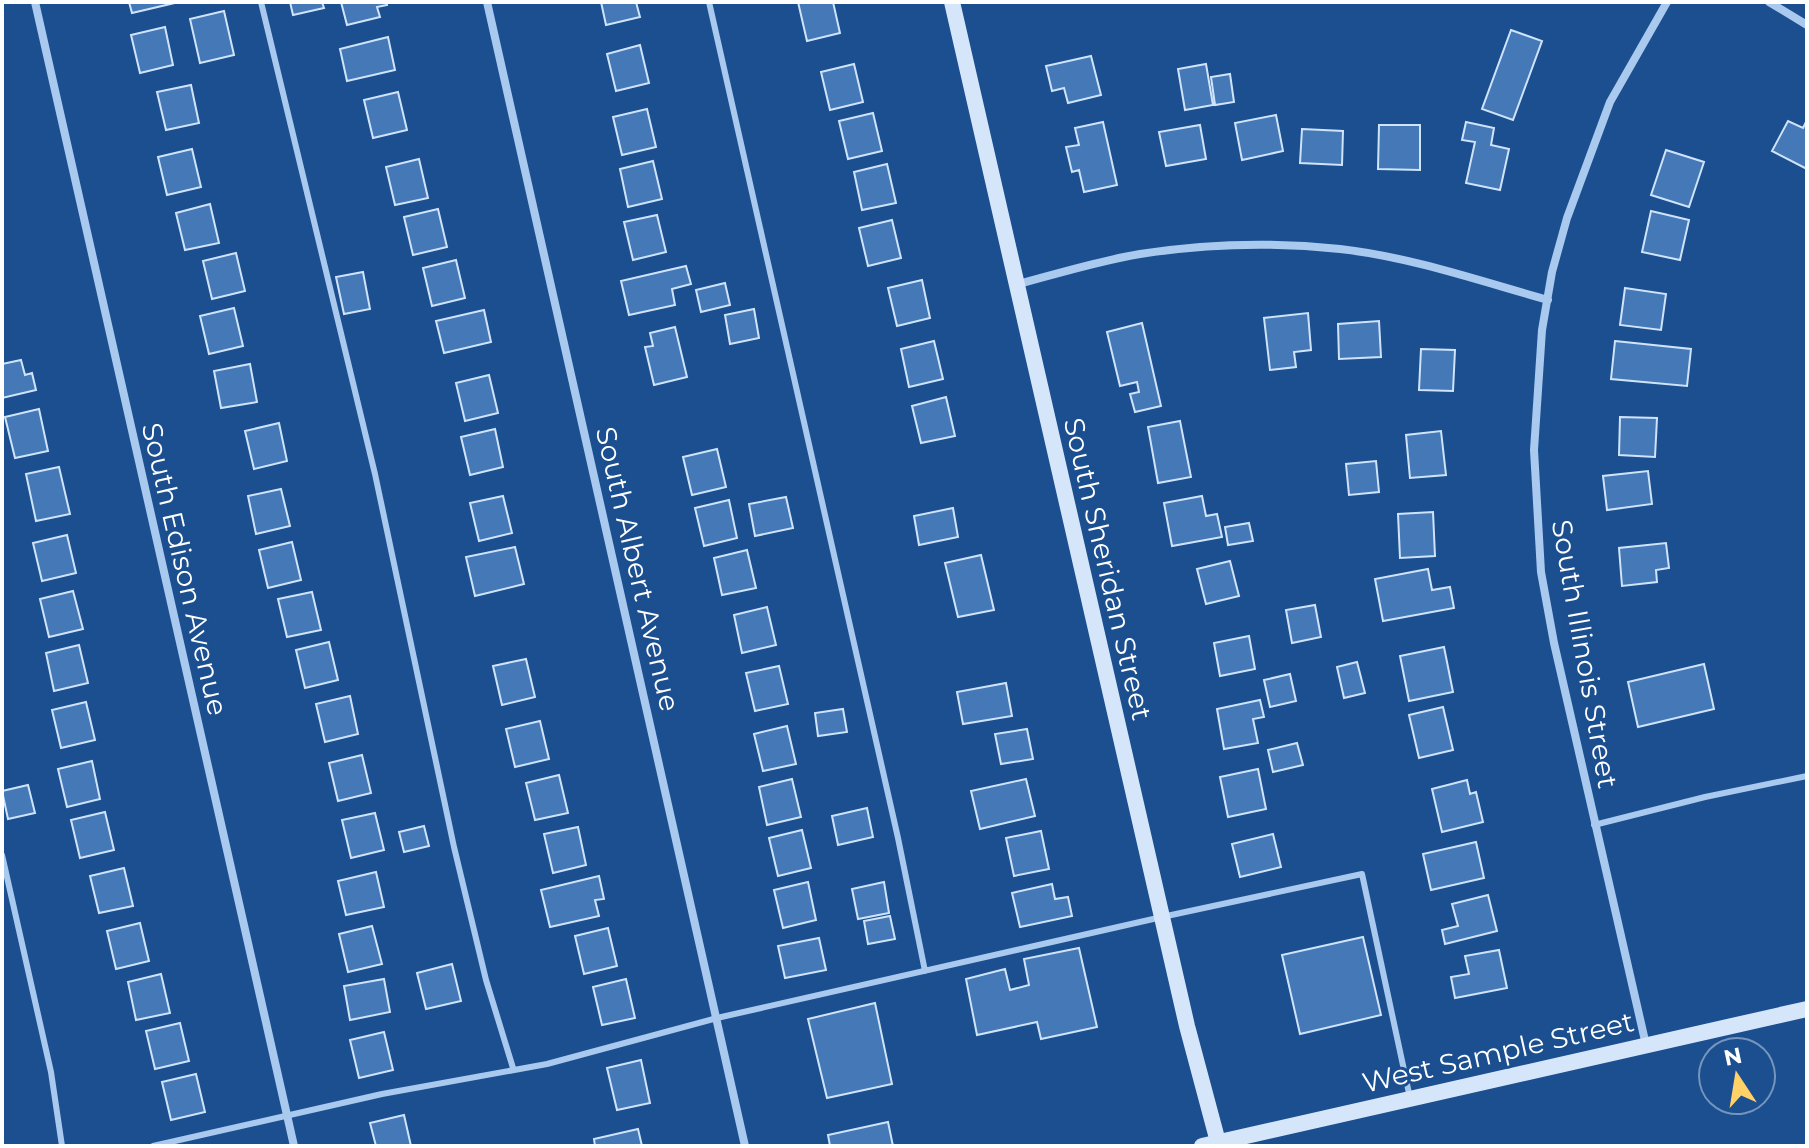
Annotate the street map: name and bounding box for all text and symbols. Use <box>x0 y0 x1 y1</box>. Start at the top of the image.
street label: South Sheridan Street <box>1057 415 1159 723</box>
street label: South Edison Avenue <box>135 419 235 719</box>
street label: South Albert Avenue <box>589 424 687 714</box>
street label: South Illinois Street <box>1545 517 1625 791</box>
street label: West Sample Street <box>1359 1004 1637 1100</box>
north arrow <box>1697 1036 1777 1116</box>
text: N <box>1721 1042 1744 1072</box>

